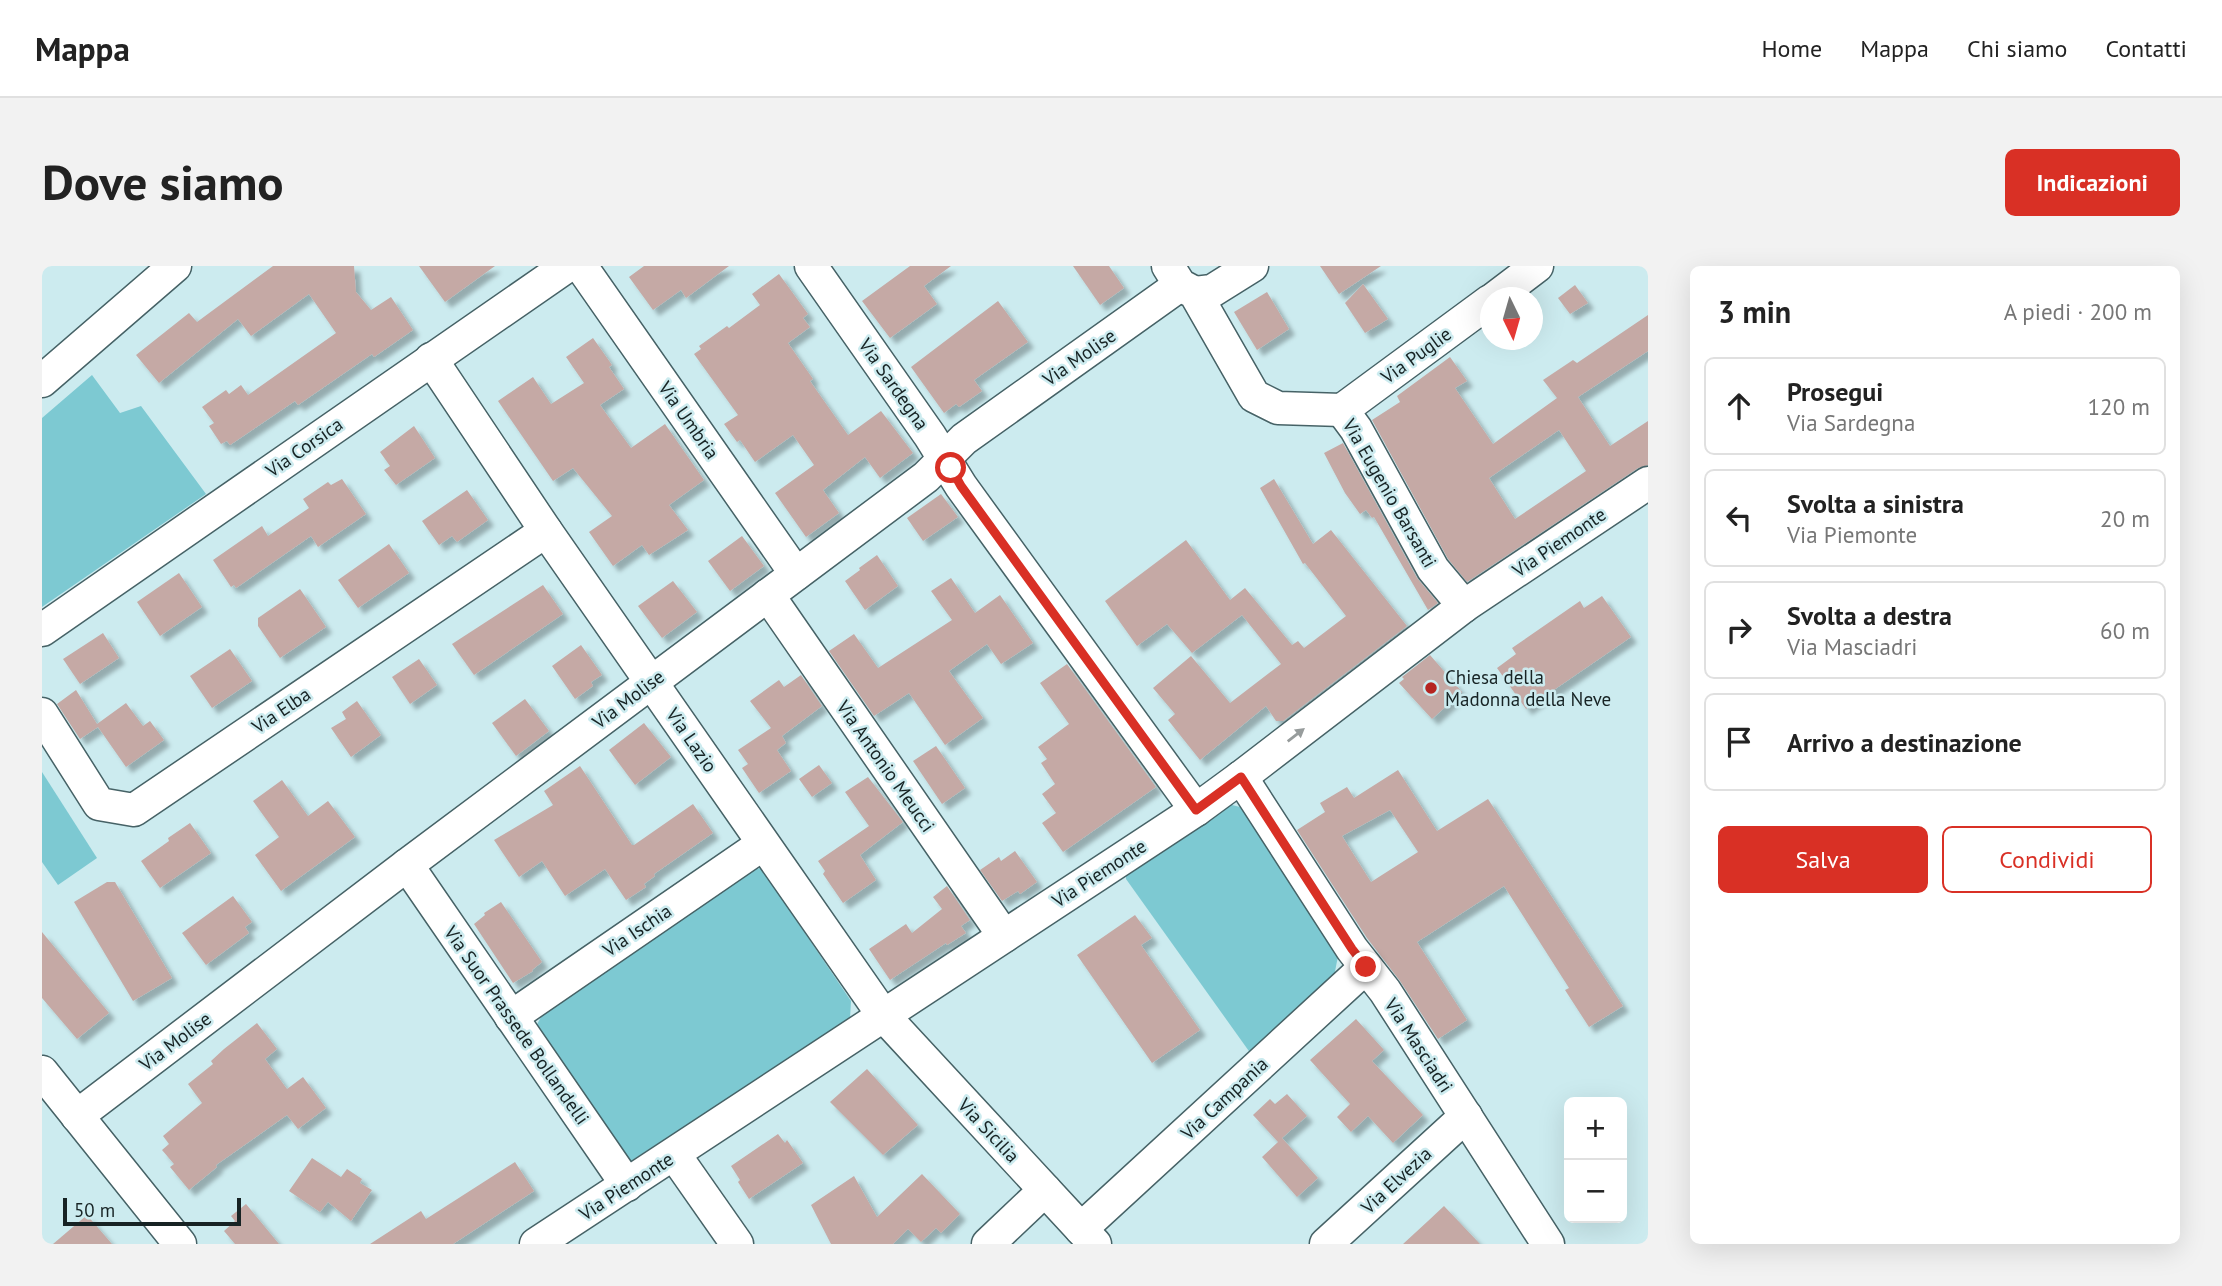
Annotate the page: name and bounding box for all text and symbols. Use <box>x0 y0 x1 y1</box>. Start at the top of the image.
text: Mappa <box>35 27 130 70</box>
text: Home <box>1761 33 1822 64</box>
text: Mappa <box>1860 33 1929 64</box>
text: Chi siamo <box>1967 33 2067 64</box>
text: Contatti <box>2105 33 2187 64</box>
button: Indicazioni <box>2005 149 2180 216</box>
text: Dove siamo <box>42 150 284 214</box>
north arrow <box>1480 287 1543 350</box>
text: 3 min <box>1718 292 1791 331</box>
text: A piedi · 200 m <box>2004 297 2152 326</box>
street label: Via Puglie <box>1375 321 1456 389</box>
street label: Via Molise <box>1037 323 1120 391</box>
street label: Via Sardegna <box>853 333 934 434</box>
text: Prosegui <box>1787 375 1883 408</box>
street label: Via Umbria <box>653 376 724 464</box>
icon: ahead <box>1720 387 1758 425</box>
text: 120 m <box>2088 392 2150 421</box>
text: Via Sardegna <box>1787 408 1915 437</box>
street label: Via Corsica <box>260 412 347 483</box>
street label: Via Eugenio Barsanti <box>1337 414 1442 572</box>
route start <box>935 452 966 483</box>
text: Svolta a sinistra <box>1787 487 1964 520</box>
icon: left <box>1720 499 1758 537</box>
street label: Via Piemonte <box>1507 502 1610 583</box>
text: 20 m <box>2100 504 2150 533</box>
text: Via Piemonte <box>1787 520 1917 549</box>
text: Svolta a destra <box>1787 599 1952 632</box>
icon: right <box>1720 611 1758 649</box>
text: 60 m <box>2100 616 2150 645</box>
text: Via Masciadri <box>1787 632 1917 661</box>
street label: Via Molise <box>586 664 669 734</box>
place label: Chiesa della Madonna della Neve <box>1445 665 1611 711</box>
marker: Chiesa della Madonna della Neve <box>1423 680 1439 696</box>
street label: Via Elba <box>246 682 315 739</box>
street label: Via Antonio Meucci <box>831 695 940 836</box>
street label: Via Lazio <box>661 702 723 777</box>
icon: arrive <box>1720 723 1758 761</box>
text: Arrivo a destinazione <box>1787 726 2022 759</box>
one-way arrow <box>1286 728 1304 743</box>
button: Salva <box>1718 826 1928 893</box>
button: Condividi <box>1942 826 2152 893</box>
street label: Via Piemonte <box>1046 834 1151 913</box>
street label: Via Ischia <box>597 898 676 962</box>
street label: Via Suor Prassede Bollandelli <box>439 920 595 1129</box>
route end <box>1350 951 1381 982</box>
street label: Via Masciadri <box>1379 992 1458 1097</box>
street label: Via Molise <box>133 1006 216 1076</box>
street label: Via Campania <box>1175 1052 1273 1145</box>
street label: Via Sicilia <box>953 1092 1025 1167</box>
map controls <box>1564 1097 1627 1223</box>
button: + <box>1564 1097 1627 1160</box>
street label: Via Elvezia <box>1355 1141 1436 1219</box>
street label: Via Piemonte <box>573 1147 678 1226</box>
button: − <box>1564 1160 1627 1223</box>
scale bar <box>63 1195 242 1227</box>
text: 50 m <box>74 1198 115 1222</box>

